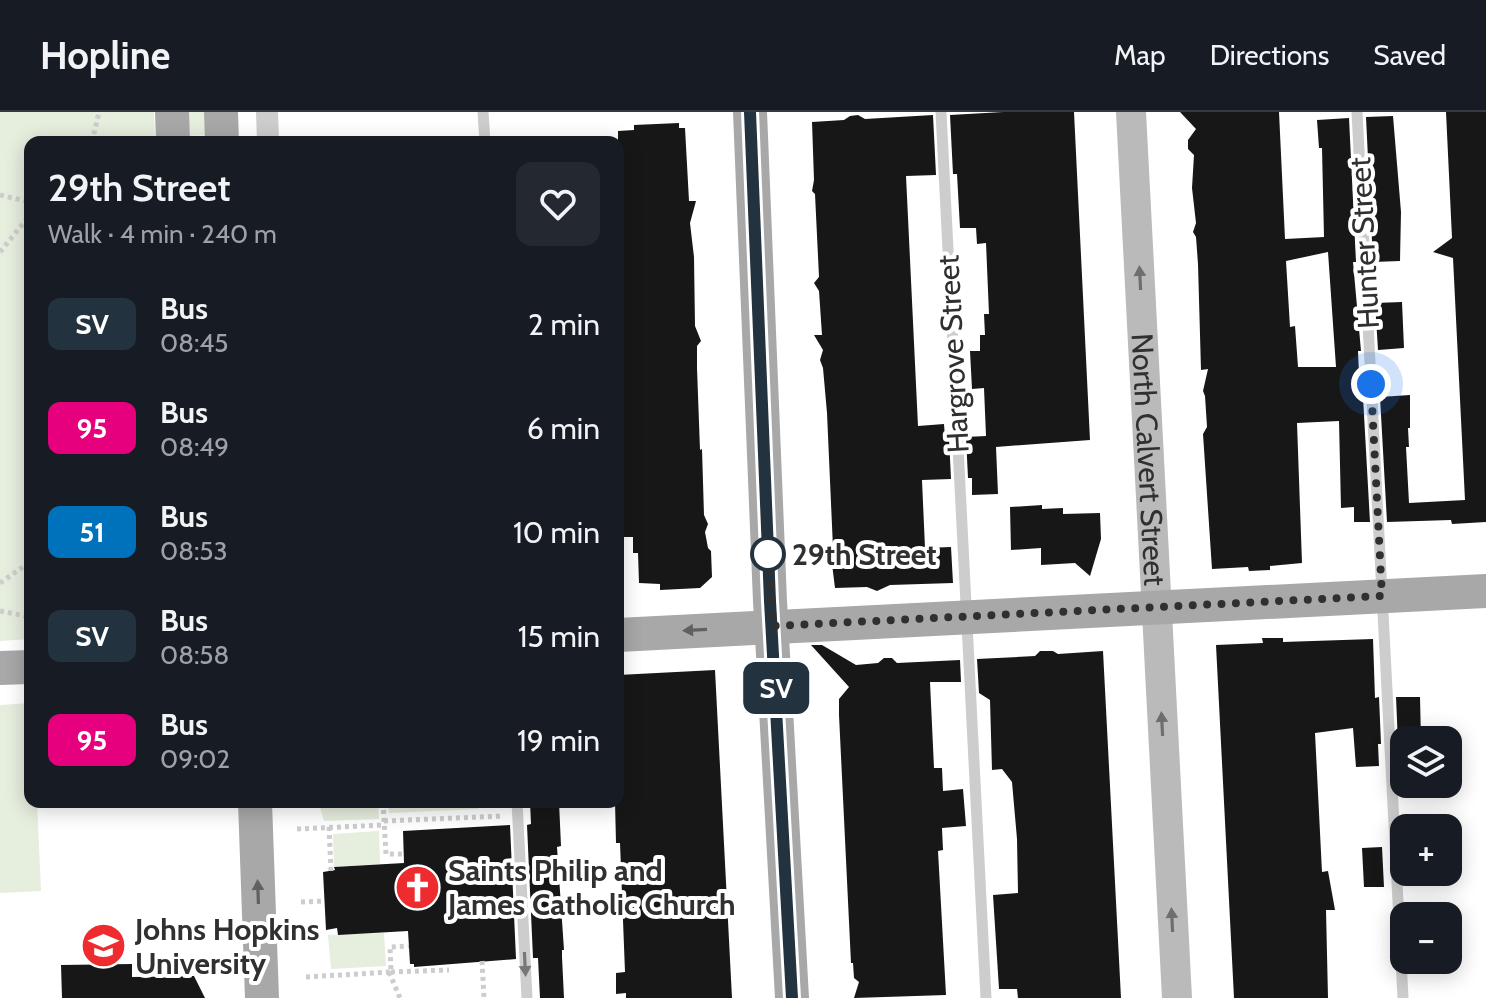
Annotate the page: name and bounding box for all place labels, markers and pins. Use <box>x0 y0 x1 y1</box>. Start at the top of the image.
place label: 29th Street <box>792 536 937 573</box>
marker: 29th Street <box>751 537 785 571</box>
place label: Saints Philip and James Catholic Church <box>447 852 736 923</box>
church icon: Saints Philip and James Catholic Church <box>393 863 441 911</box>
place label: Johns Hopkins University <box>134 911 319 982</box>
school or university icon: Johns Hopkins University <box>80 922 128 970</box>

